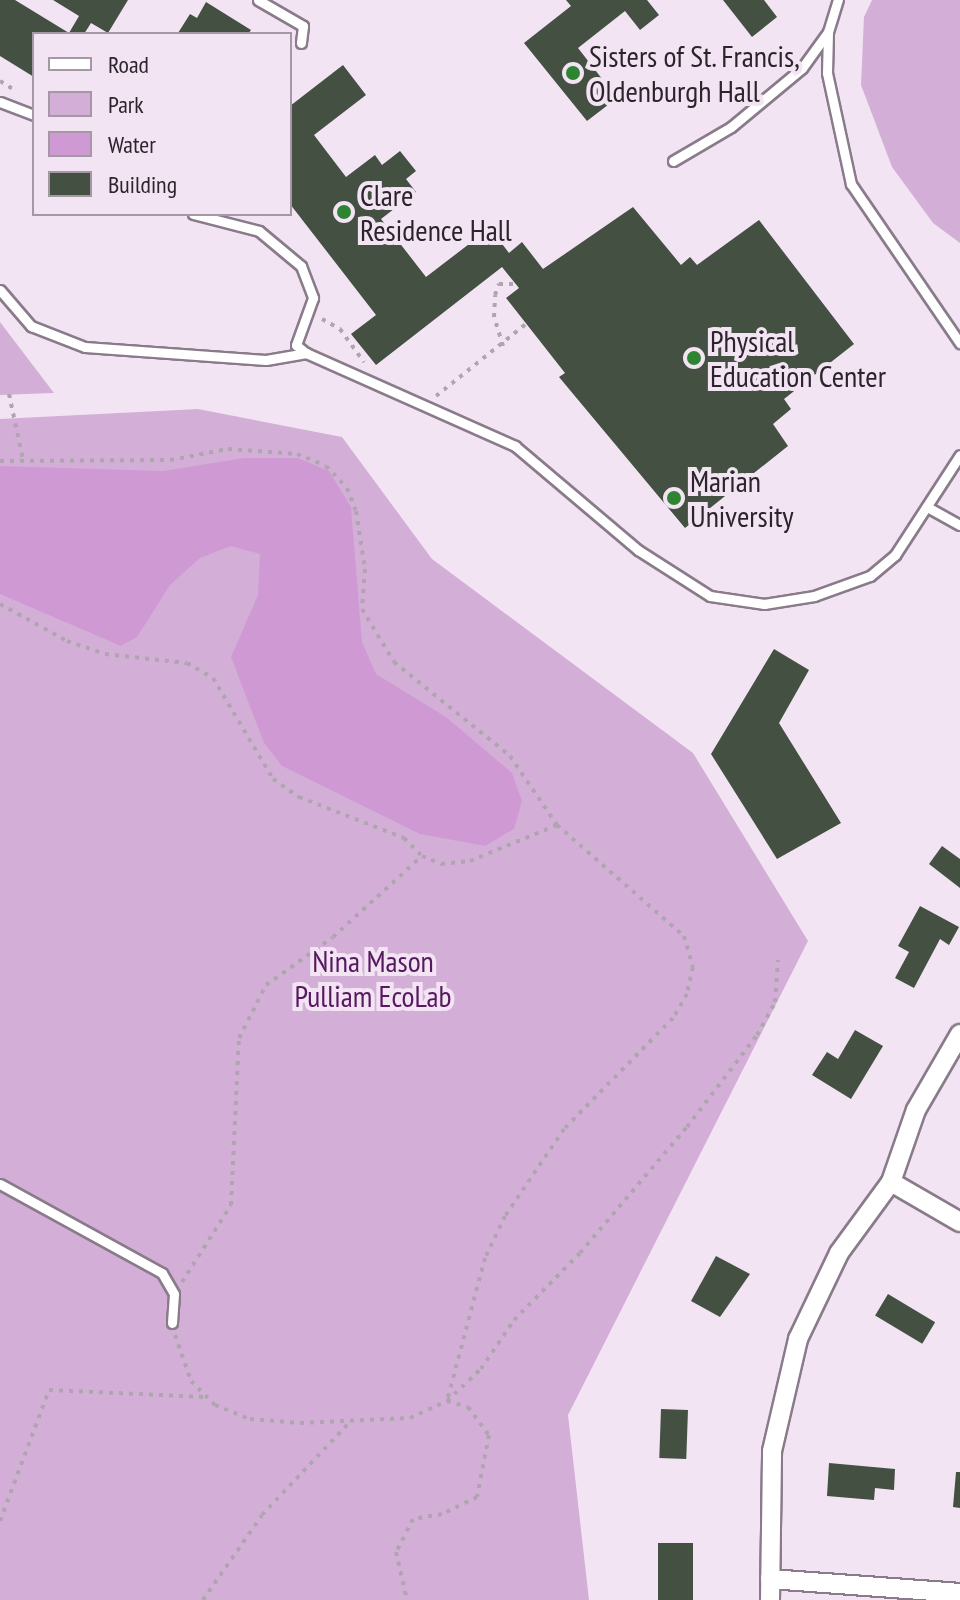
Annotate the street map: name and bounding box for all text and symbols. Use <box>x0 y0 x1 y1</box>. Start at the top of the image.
legend <box>32 32 292 216</box>
place label: Sisters of St. Francis, Oldenburgh Hall <box>589 38 802 108</box>
text: Road <box>108 49 149 80</box>
marker: Sisters of St. Francis, Oldenburgh Hall <box>564 64 582 82</box>
text: Park <box>108 89 144 120</box>
text: Water <box>108 129 156 160</box>
text: Building <box>108 169 177 200</box>
place label: Clare Residence Hall <box>360 177 512 248</box>
marker: Clare Residence Hall <box>335 203 353 221</box>
place label: Physical Education Center <box>710 323 886 394</box>
marker: Physical Education Center <box>685 349 703 367</box>
place label: Marian University <box>690 463 794 534</box>
marker: Marian University <box>665 489 683 507</box>
park label: Nina Mason Pulliam EcoLab <box>294 943 452 1014</box>

